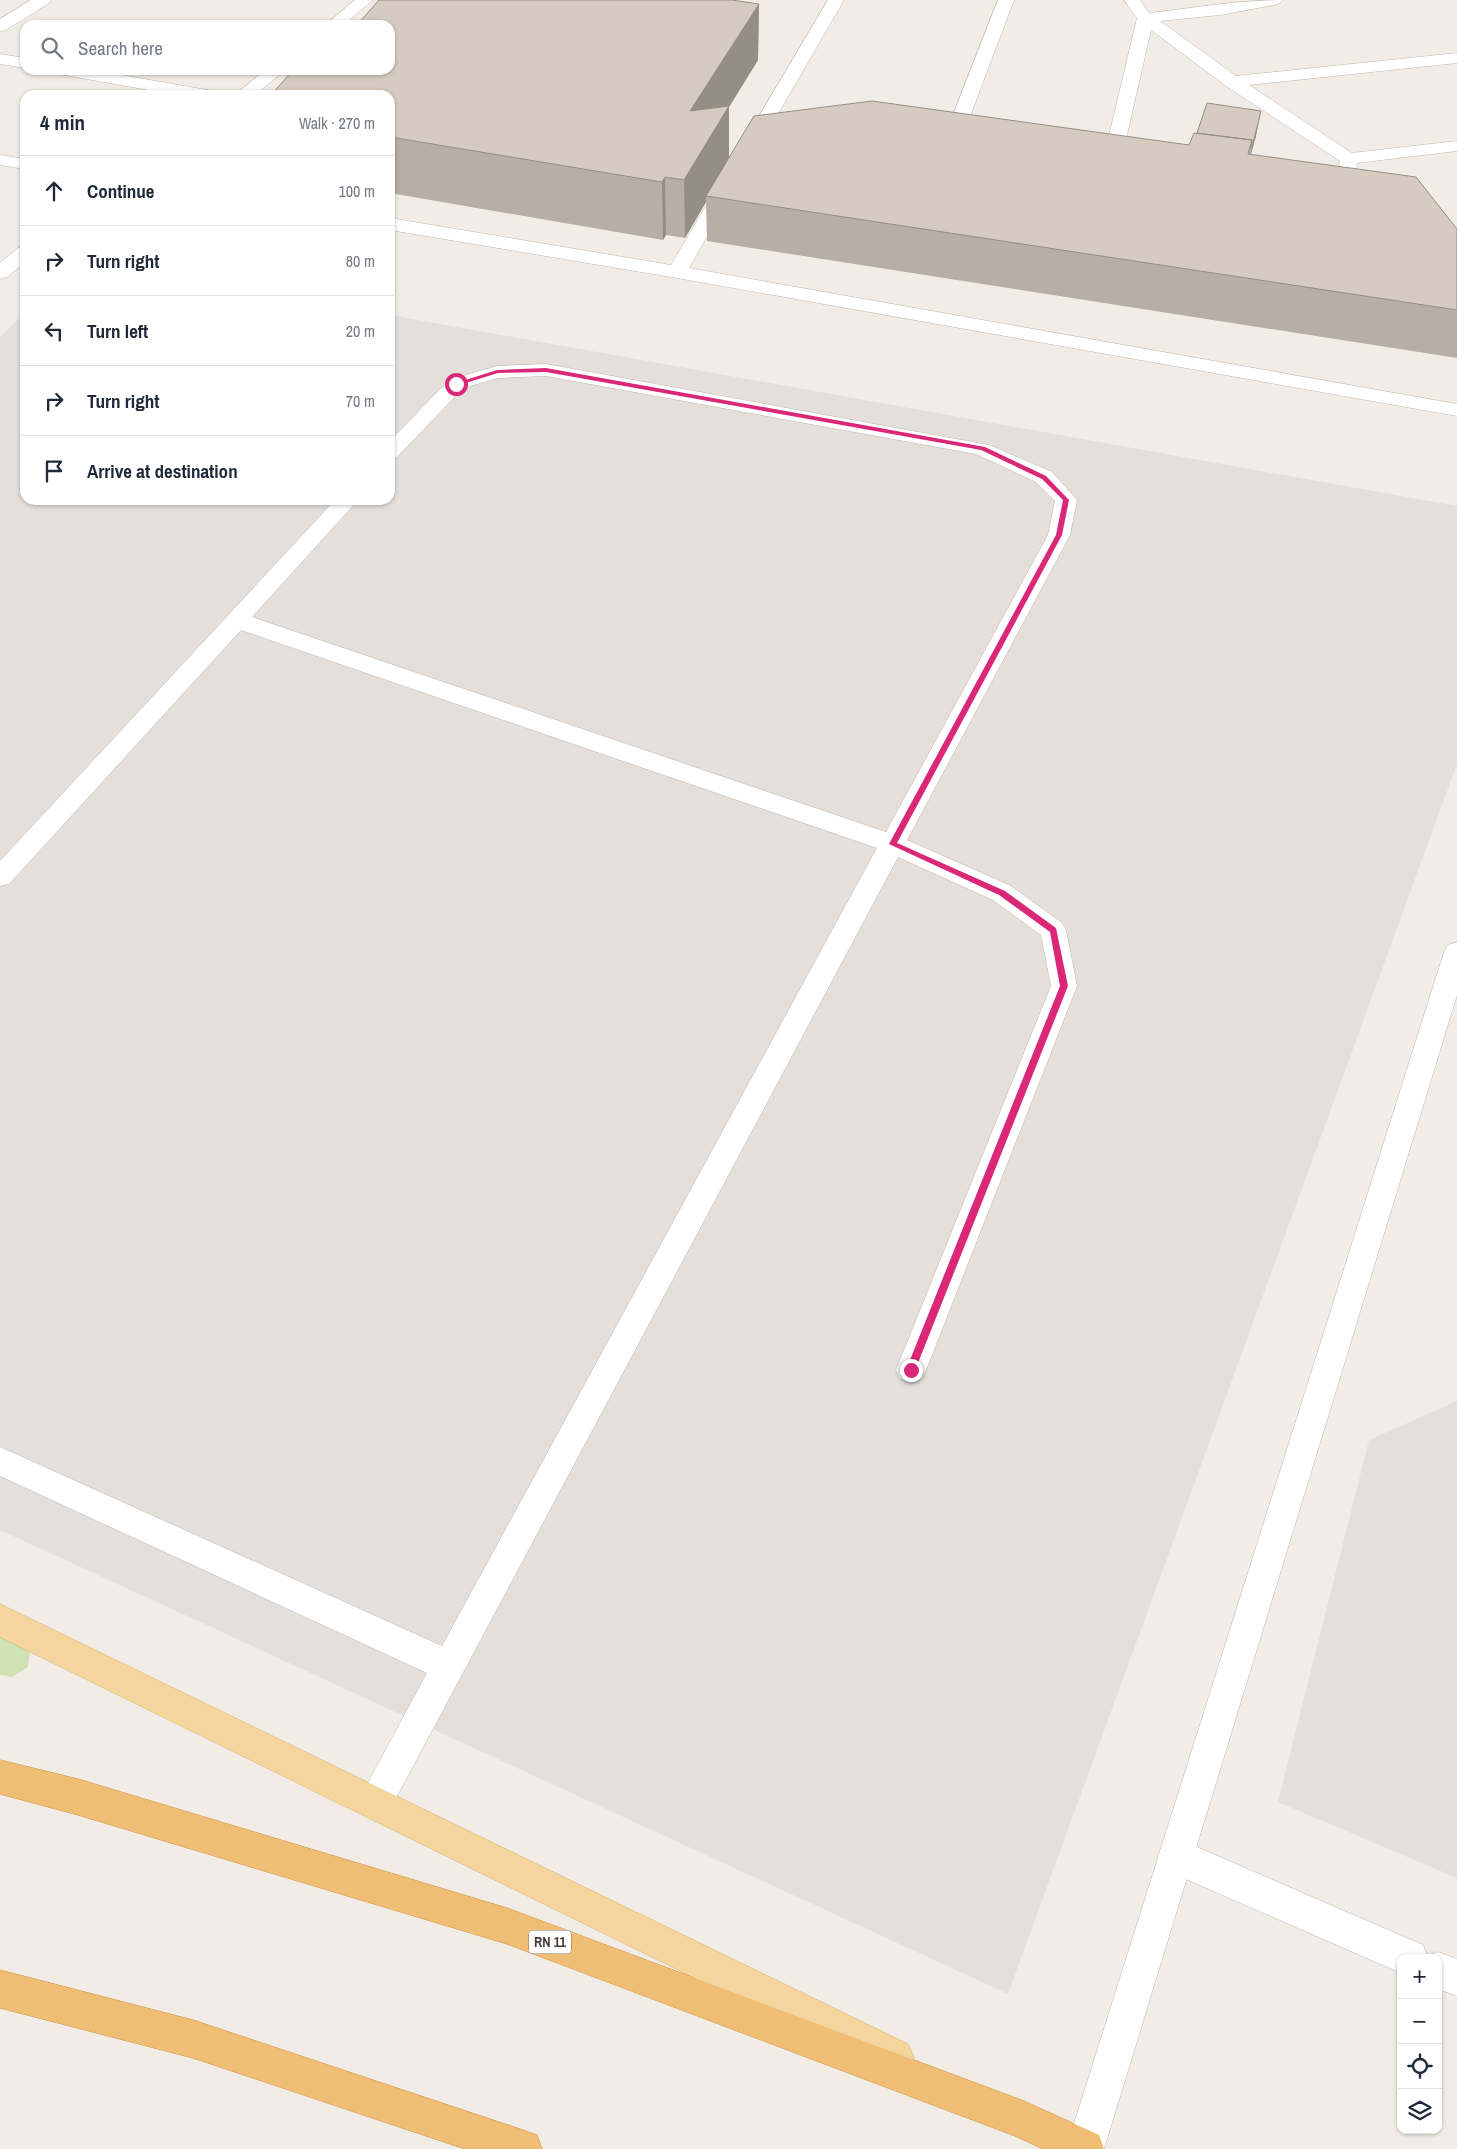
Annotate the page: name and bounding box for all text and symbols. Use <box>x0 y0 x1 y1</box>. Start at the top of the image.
search box <box>20 20 395 75</box>
icon: search <box>38 34 66 62</box>
text: Search here <box>78 35 163 61</box>
text: 4 min <box>40 108 85 137</box>
text: Walk · 270 m <box>299 112 375 134</box>
icon: ahead <box>40 177 68 205</box>
text: Continue <box>87 178 155 204</box>
text: 100 m <box>339 180 375 202</box>
icon: right <box>40 247 68 275</box>
text: Turn right <box>87 248 159 274</box>
text: 80 m <box>346 250 375 272</box>
icon: left <box>40 317 68 345</box>
text: Turn left <box>87 318 148 344</box>
text: 20 m <box>346 320 375 342</box>
route start <box>445 373 468 396</box>
icon: right <box>40 387 68 415</box>
text: Turn right <box>87 388 159 414</box>
text: 70 m <box>346 390 375 412</box>
icon: arrive <box>40 457 68 485</box>
text: Arrive at destination <box>87 458 238 484</box>
route end <box>900 1359 923 1382</box>
road number: RN 11 <box>529 1930 571 1954</box>
map controls <box>1397 1954 1442 2134</box>
button: + <box>1397 1954 1442 1999</box>
button: − <box>1397 1999 1442 2044</box>
button: locate <box>1397 2044 1442 2089</box>
button: layers <box>1397 2089 1442 2134</box>

